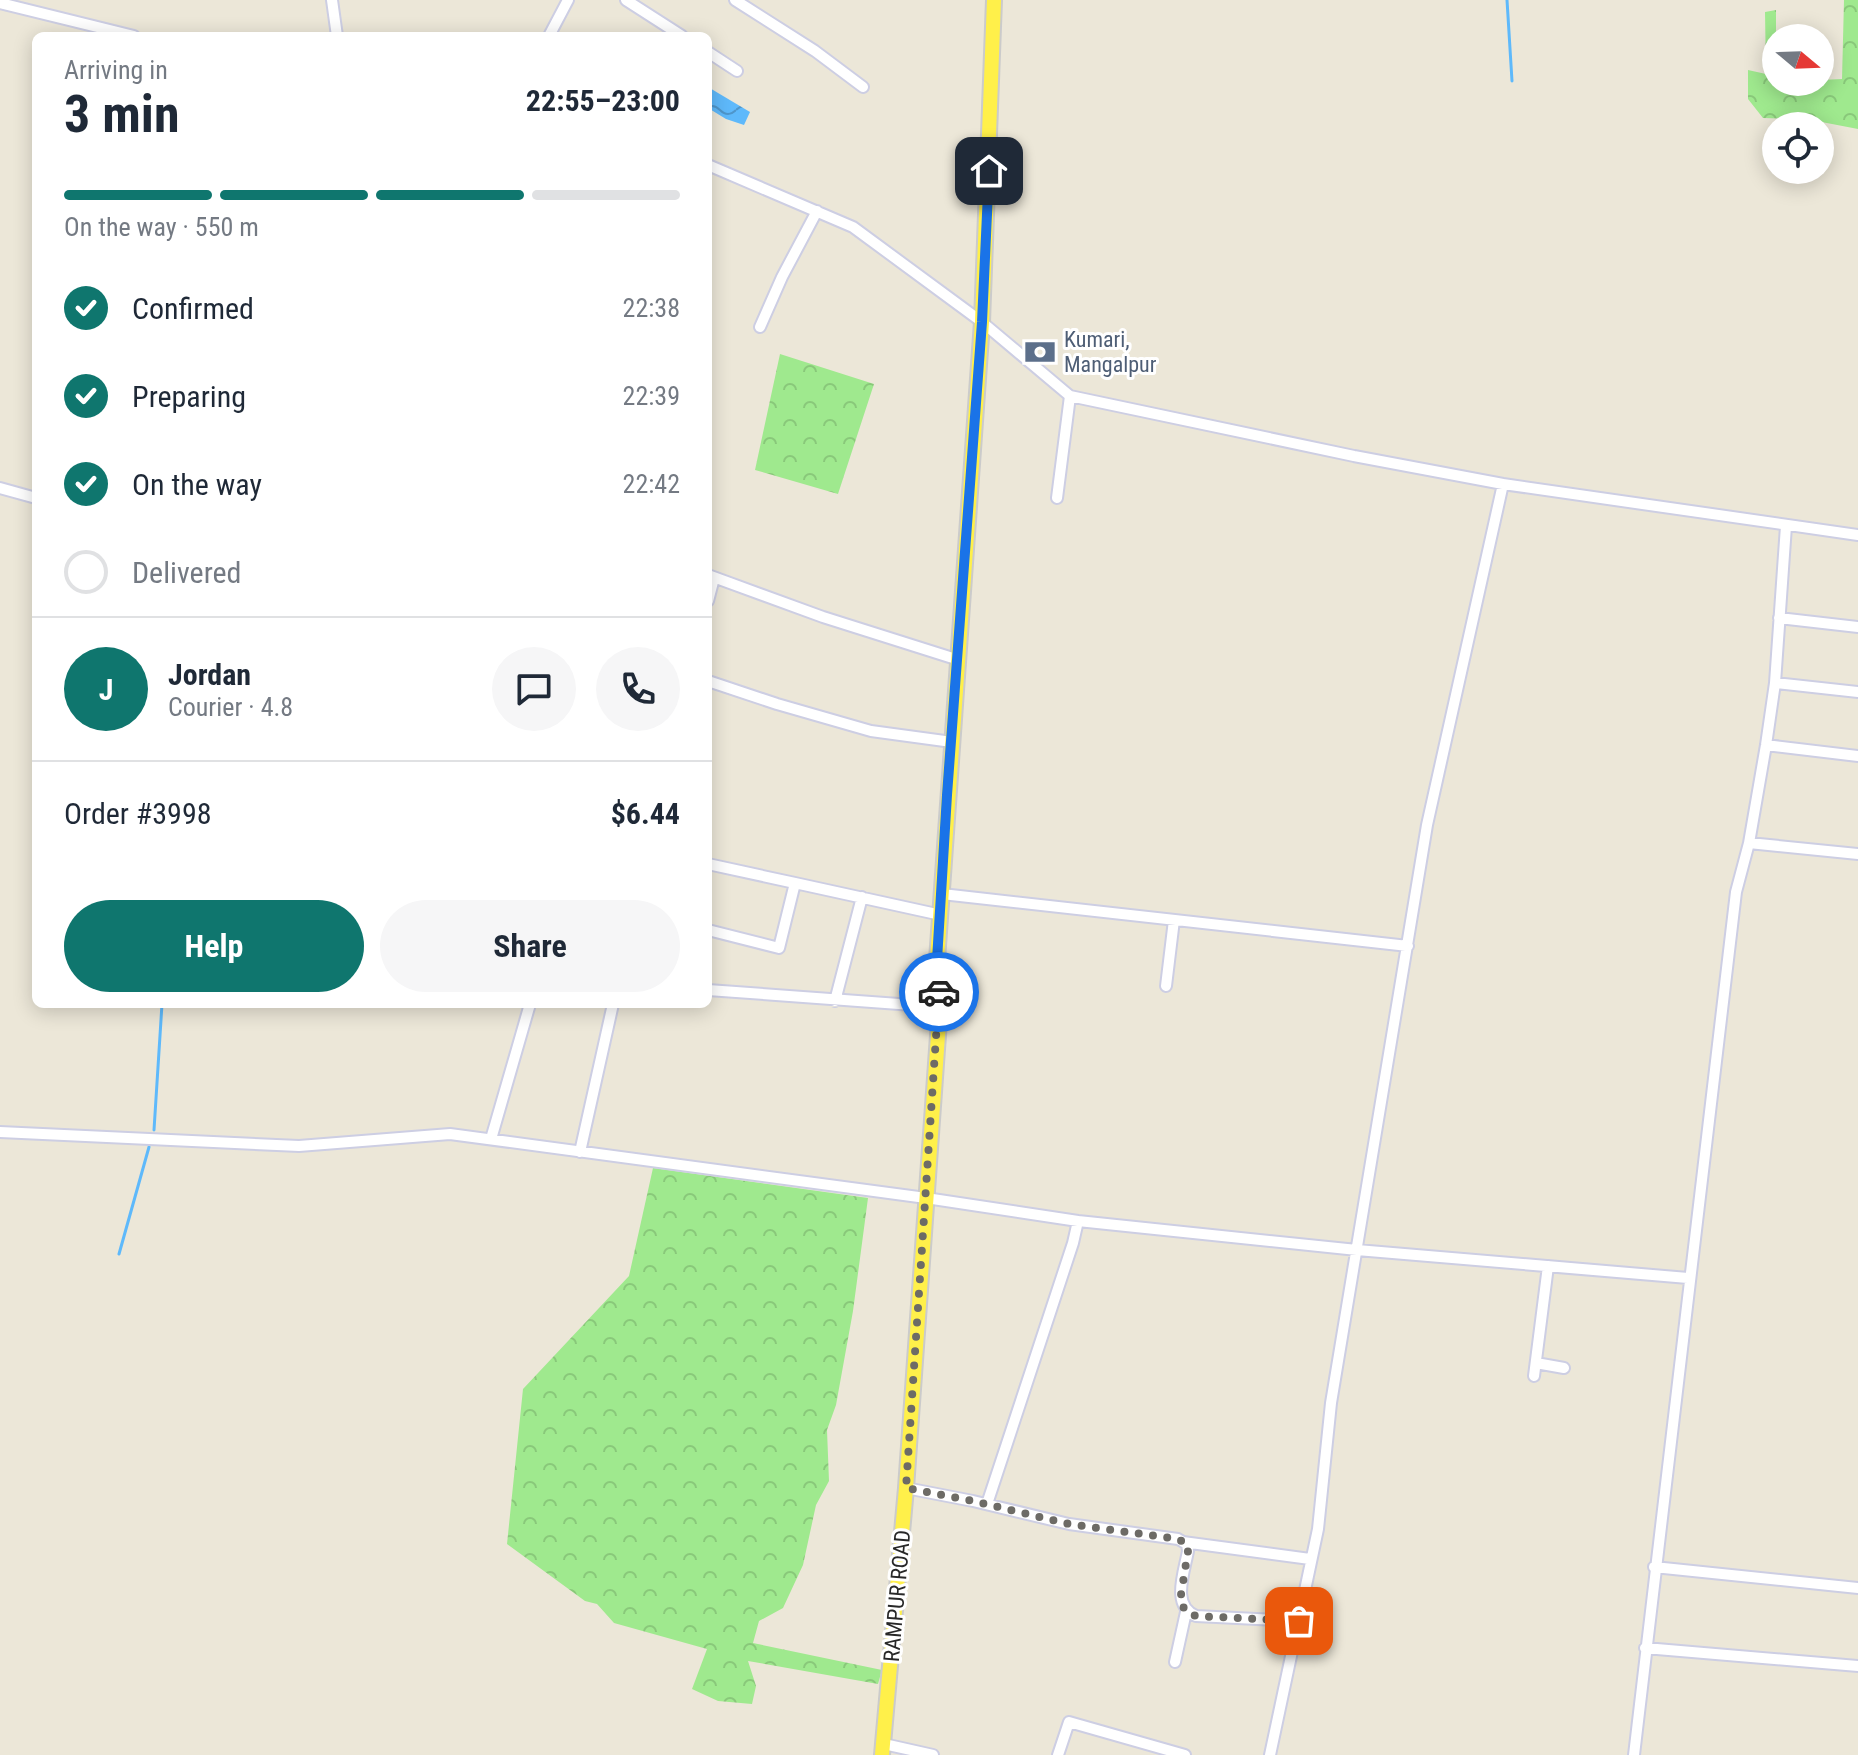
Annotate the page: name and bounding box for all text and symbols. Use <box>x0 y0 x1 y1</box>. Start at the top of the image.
north arrow <box>1762 24 1834 96</box>
map controls <box>1762 24 1834 184</box>
text: Arriving in <box>64 55 168 85</box>
text: 22:55–23:00 <box>526 83 680 118</box>
text: 3 min <box>64 84 180 145</box>
button: locate <box>1762 112 1834 184</box>
pin <box>955 137 1023 205</box>
icon: home <box>967 149 1011 193</box>
text: On the way · 550 m <box>64 212 259 242</box>
icon: check <box>64 286 108 330</box>
text: Confirmed <box>132 291 254 326</box>
text: 22:38 <box>623 293 680 323</box>
place label: Kumari, Mangalpur <box>1064 327 1157 377</box>
bank icon: Kumari, Mangalpur <box>1023 335 1057 369</box>
icon: check <box>64 374 108 418</box>
text: Preparing <box>132 379 246 414</box>
text: 22:39 <box>623 381 680 411</box>
icon: check <box>64 462 108 506</box>
text: On the way <box>132 467 262 502</box>
text: 22:42 <box>623 469 680 499</box>
text: Delivered <box>132 555 241 590</box>
button: chat <box>492 647 576 731</box>
button: phone <box>596 647 680 731</box>
text: Jordan <box>168 657 251 692</box>
text: J <box>99 672 113 707</box>
text: Courier · 4.8 <box>168 692 293 722</box>
text: Order #3998 <box>64 796 212 831</box>
text: $6.44 <box>611 796 680 831</box>
button: Help <box>64 900 364 992</box>
button: Share <box>380 900 680 992</box>
courier <box>899 952 979 1032</box>
icon: car <box>917 970 961 1014</box>
street label: RAMPUR ROAD <box>879 1529 915 1663</box>
pin <box>1265 1587 1333 1655</box>
icon: bag <box>1277 1599 1321 1643</box>

